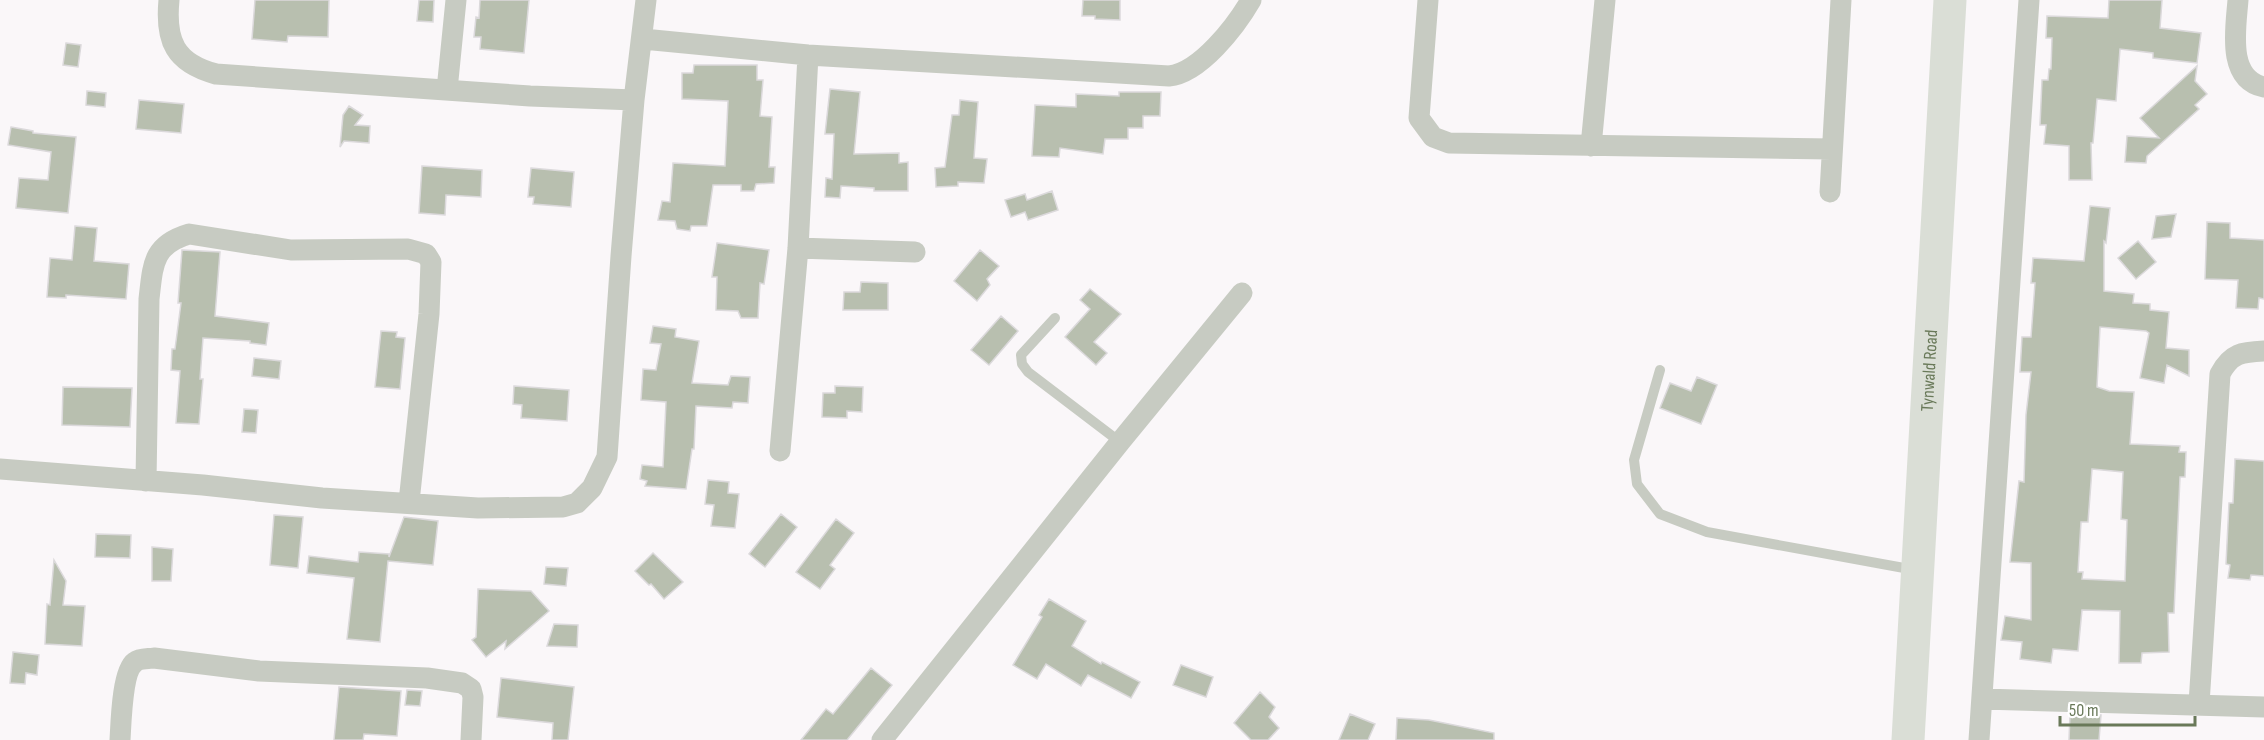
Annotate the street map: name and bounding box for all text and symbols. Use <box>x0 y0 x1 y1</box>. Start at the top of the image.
street label: Tynwald Road <box>1917 329 1942 412</box>
scale bar <box>2060 689 2195 727</box>
text: 50 m <box>2069 700 2099 721</box>

